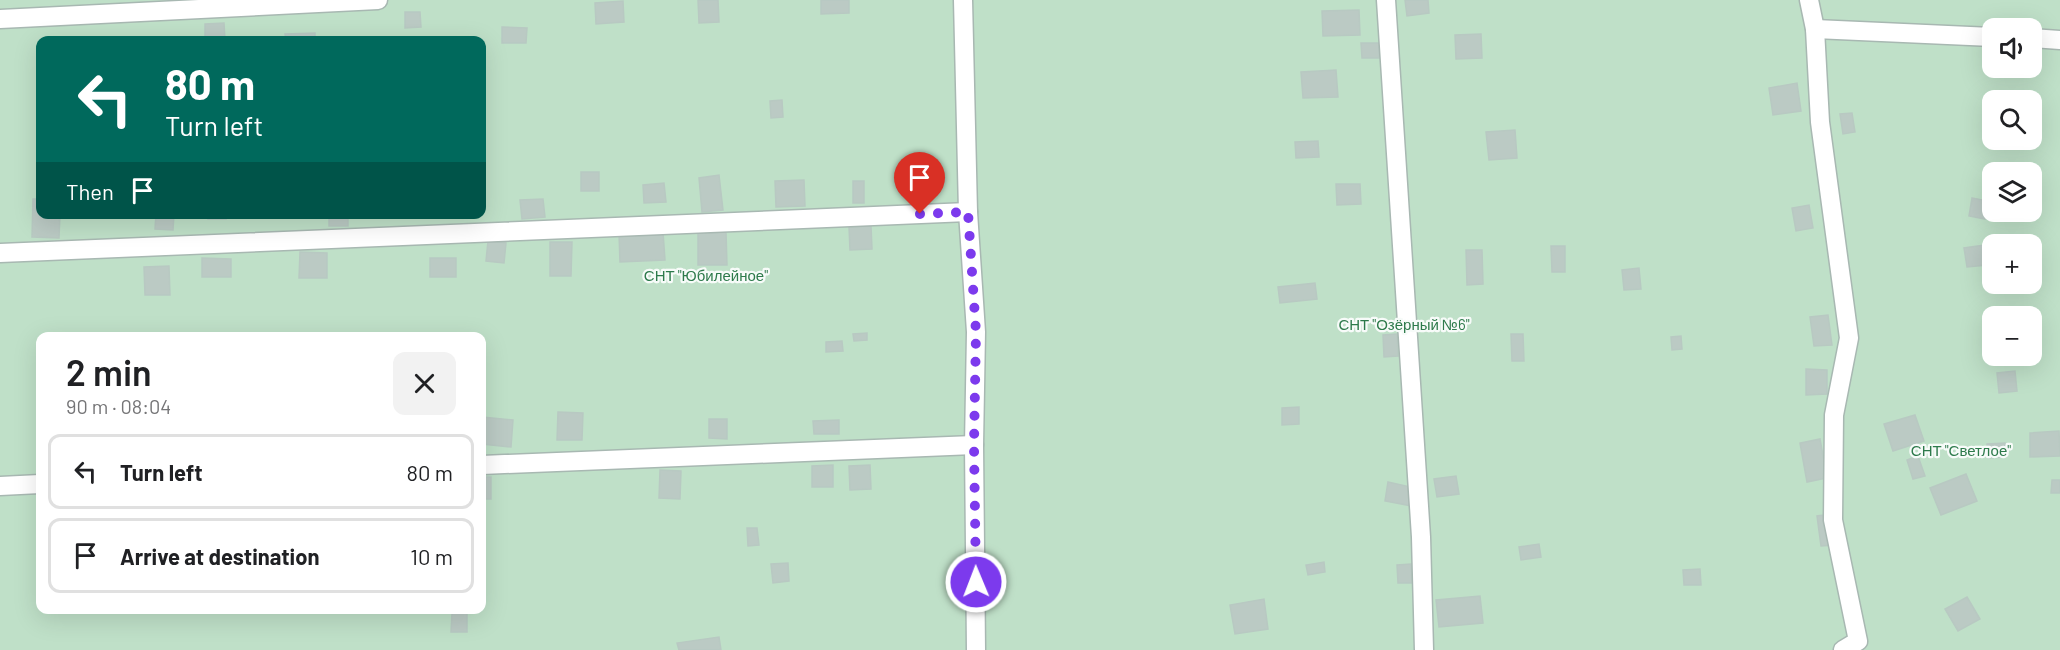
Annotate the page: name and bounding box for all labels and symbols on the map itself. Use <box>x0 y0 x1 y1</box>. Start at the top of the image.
pin <box>894 152 945 214</box>
park label: СНТ "Юбилейное" <box>644 266 768 284</box>
park label: СНТ "Озёрный №6" <box>1338 315 1470 333</box>
park label: СНТ "Светлое" <box>1911 441 2011 459</box>
position arrow <box>944 550 1008 614</box>

